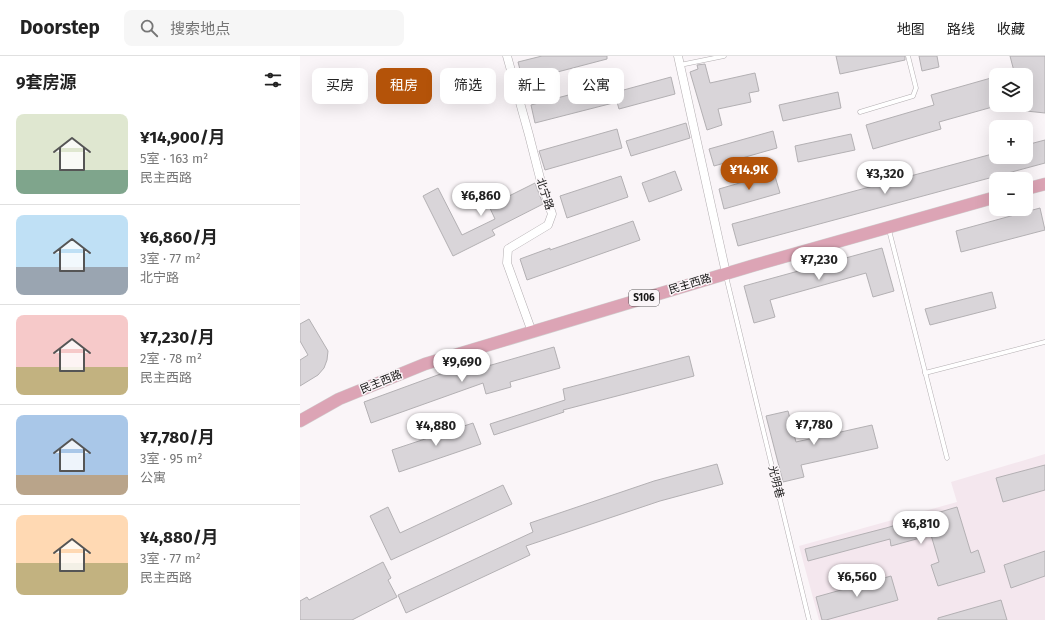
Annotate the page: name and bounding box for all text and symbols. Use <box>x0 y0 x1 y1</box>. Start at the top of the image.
search box <box>124 10 404 46</box>
text: Doorstep <box>20 16 100 39</box>
icon: search <box>138 17 160 39</box>
text: 搜索地点 <box>170 20 230 38</box>
text: 地图 <box>897 21 925 38</box>
text: 路线 <box>947 21 975 38</box>
text: 收藏 <box>997 21 1025 38</box>
chip: 买房 <box>312 68 368 104</box>
chip: 租房 <box>376 68 432 104</box>
chip: 筛选 <box>440 68 496 104</box>
chip: 新上 <box>504 68 560 104</box>
chip: 公寓 <box>568 68 624 104</box>
map controls <box>989 68 1033 216</box>
button: layers <box>989 68 1033 112</box>
icon: filters <box>262 69 284 91</box>
text: 9套房源 <box>16 72 77 93</box>
button: + <box>989 120 1033 164</box>
text: ¥14,900/月 <box>140 127 226 148</box>
icon: home <box>48 130 96 178</box>
text: 5室 · 163 m² <box>140 151 208 166</box>
pin: ¥14.9K <box>716 157 782 191</box>
pin: ¥3,320 <box>852 161 918 195</box>
text: ¥14.9K <box>730 162 768 177</box>
text: ¥3,320 <box>866 166 904 181</box>
text: 民主西路 <box>140 170 192 185</box>
button: − <box>989 172 1033 216</box>
street label: 北宁路 <box>534 176 556 212</box>
pin: ¥6,860 <box>448 183 514 217</box>
text: ¥6,860 <box>461 188 501 203</box>
text: ¥6,860/月 <box>140 227 218 248</box>
icon: home <box>48 231 96 279</box>
pin: ¥7,230 <box>786 247 852 281</box>
text: 3室 · 77 m² <box>140 251 201 266</box>
text: ¥7,230 <box>800 252 838 267</box>
text: 北宁路 <box>140 270 179 285</box>
street label: 民主西路 <box>667 271 713 297</box>
road number: S106 <box>629 290 659 306</box>
text: ¥7,230/月 <box>140 327 215 348</box>
icon: home <box>48 331 96 379</box>
pin: ¥9,690 <box>429 349 495 383</box>
text: 2室 · 78 m² <box>140 351 202 366</box>
text: ¥9,690 <box>442 354 482 369</box>
street label: 民主西路 <box>358 368 404 396</box>
text: 民主西路 <box>140 370 192 385</box>
pin: ¥7,780 <box>781 412 847 446</box>
pin: ¥4,880 <box>403 413 469 447</box>
text: ¥7,780 <box>795 417 833 432</box>
text: ¥4,880 <box>416 418 456 433</box>
text: ¥7,780/月 <box>140 427 215 448</box>
icon: home <box>48 431 96 479</box>
text: 3室 · 95 m² <box>140 451 203 466</box>
street label: 光明巷 <box>766 464 786 500</box>
text: 公寓 <box>140 470 166 485</box>
pin: ¥6,810 <box>888 511 954 545</box>
text: ¥6,810 <box>902 516 940 531</box>
text: ¥4,880/月 <box>140 527 219 548</box>
icon: home <box>48 531 96 579</box>
text: 3室 · 77 m² <box>140 551 201 566</box>
pin: ¥6,560 <box>824 564 890 598</box>
text: ¥6,560 <box>837 569 877 584</box>
text: 民主西路 <box>140 570 192 585</box>

